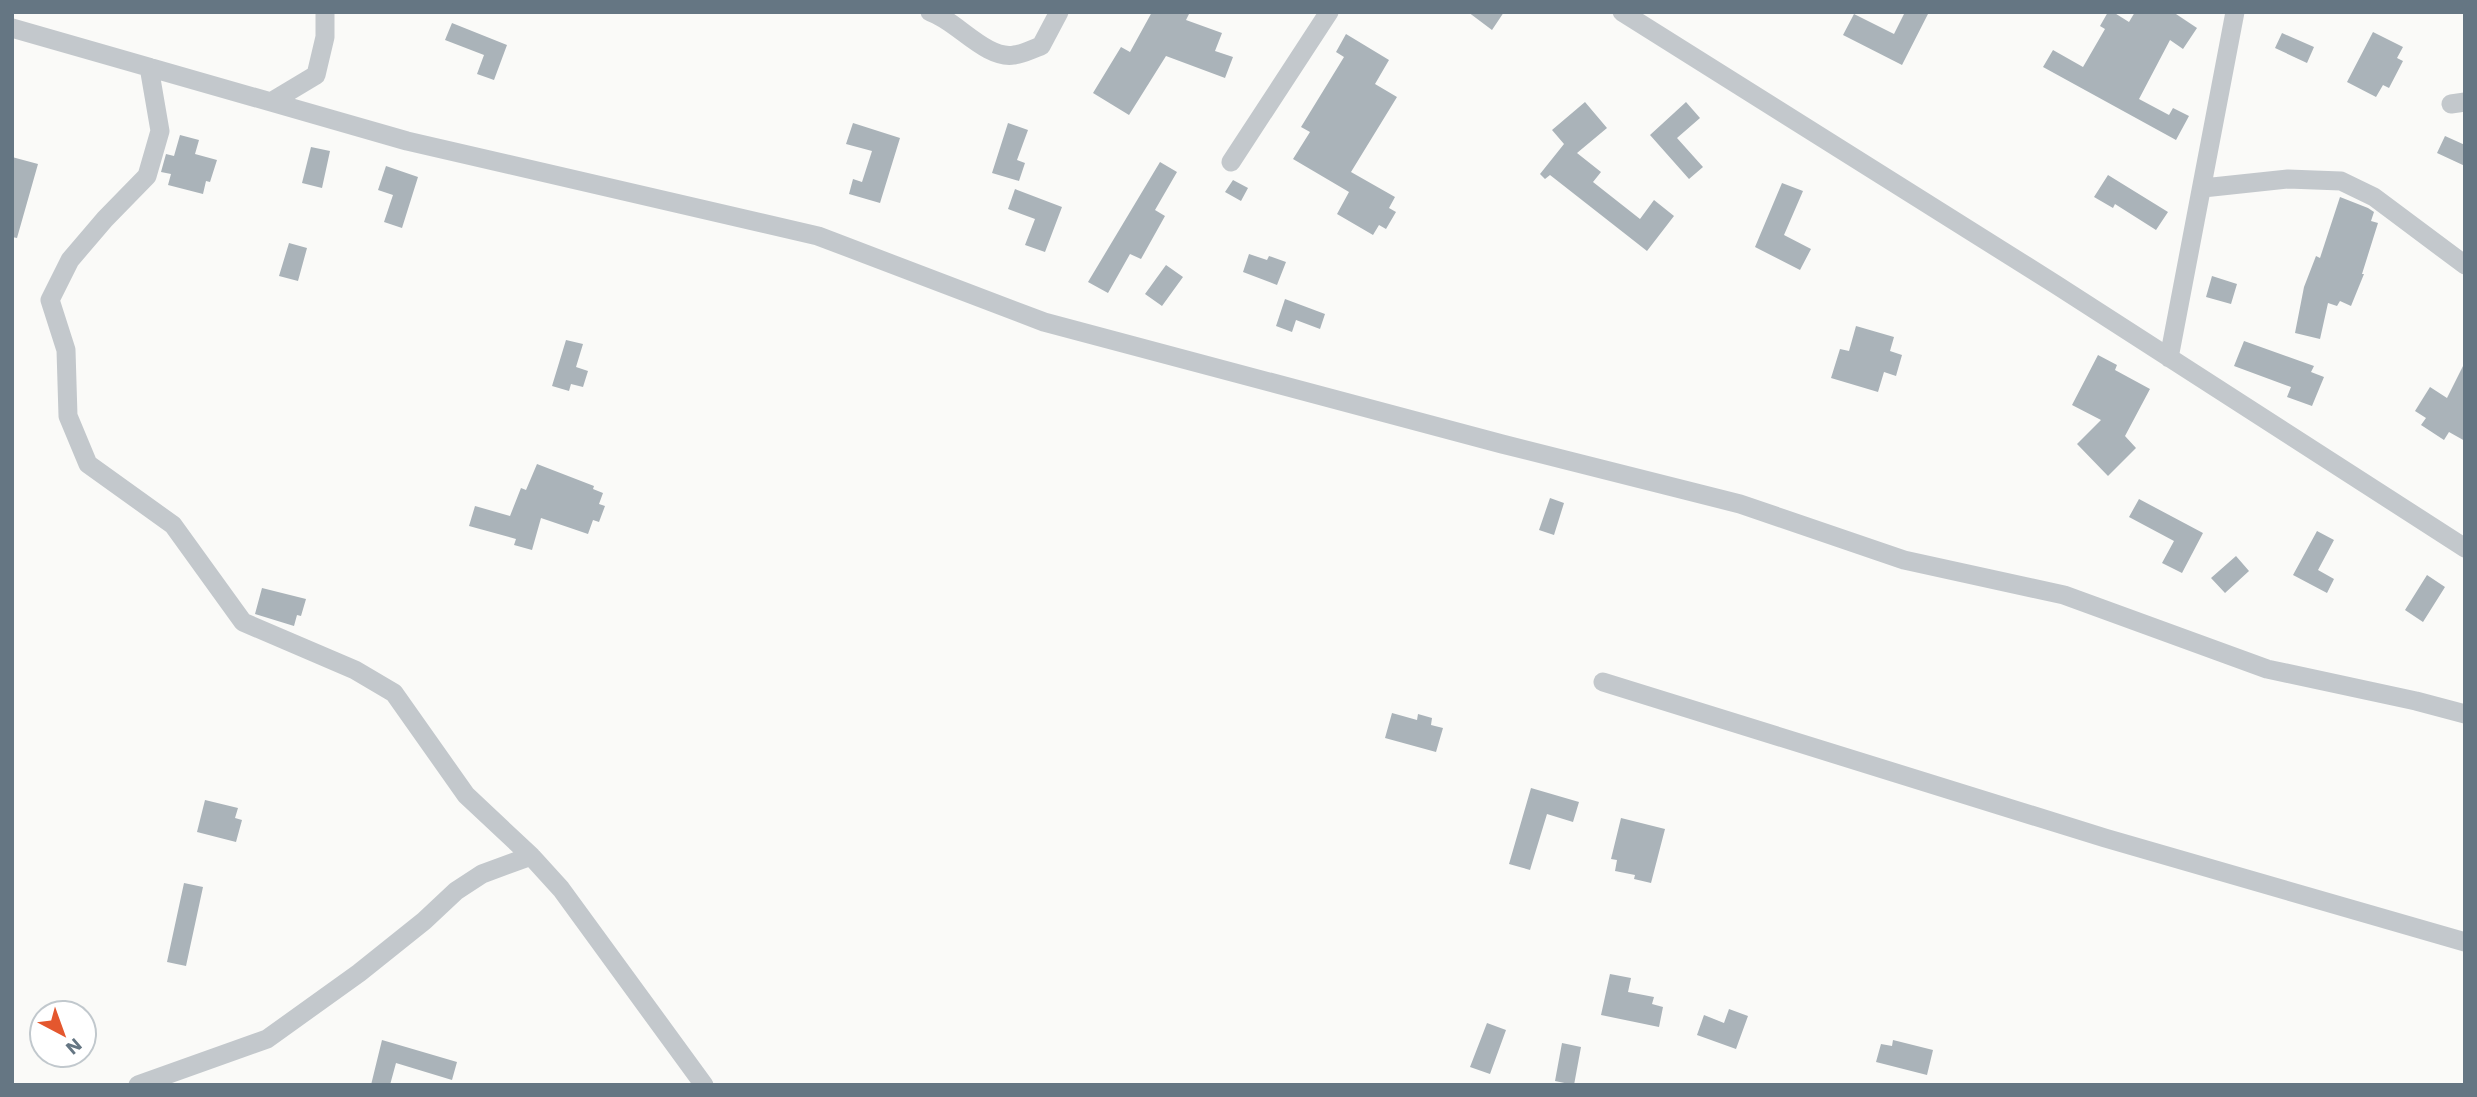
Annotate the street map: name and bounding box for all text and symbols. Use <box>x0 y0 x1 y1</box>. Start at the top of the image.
north arrow <box>28 999 98 1069</box>
text: N <box>61 1033 87 1060</box>

